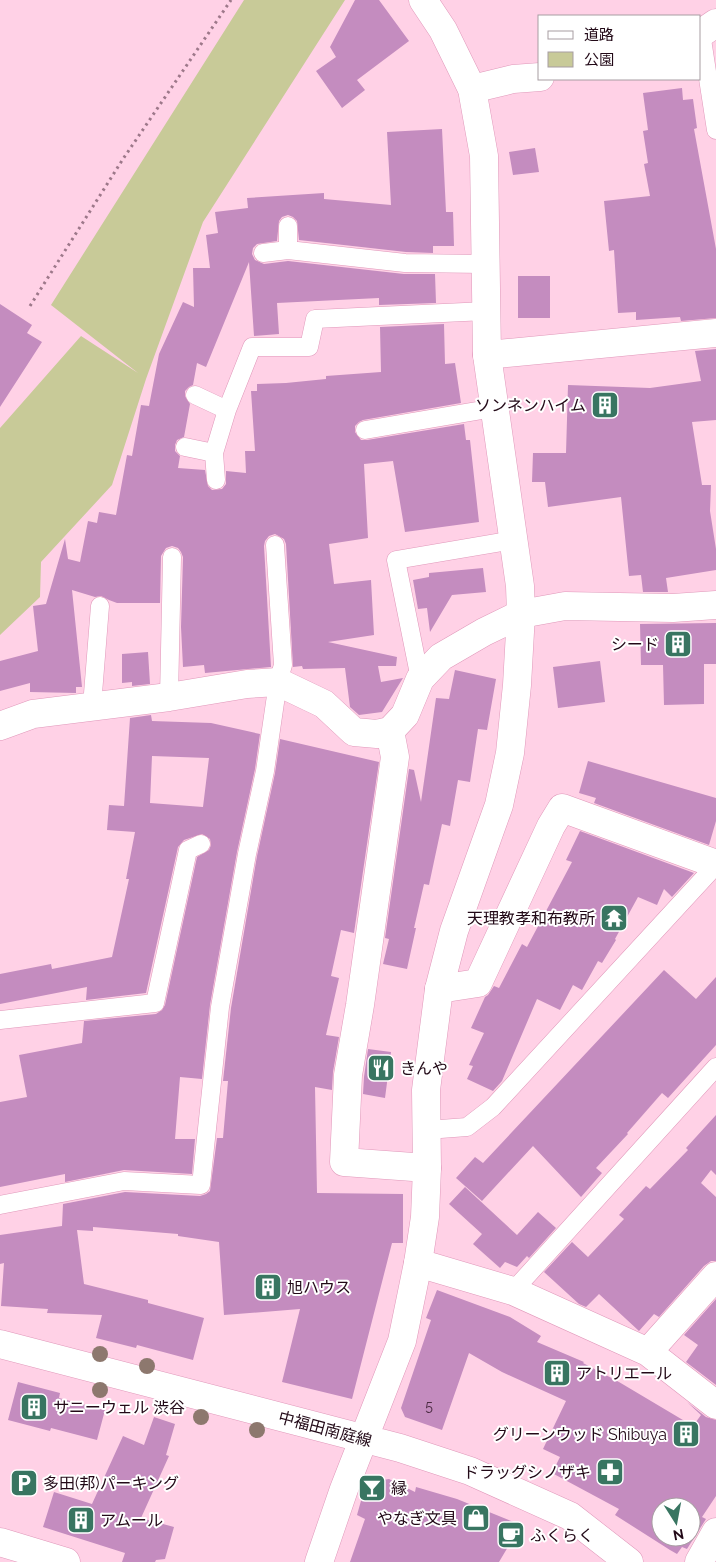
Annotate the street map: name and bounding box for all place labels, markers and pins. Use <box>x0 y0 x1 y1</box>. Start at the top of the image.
building icon: ソンネンハイム <box>590 390 620 420</box>
place label: ソンネンハイム <box>475 396 586 415</box>
building icon: シード <box>663 629 693 659</box>
place label: シード <box>611 635 659 654</box>
temple icon: 天理教孝和布教所 <box>599 903 629 933</box>
place label: 天理教孝和布教所 <box>467 909 595 928</box>
restaurant icon: きんや <box>366 1053 396 1083</box>
place label: きんや <box>400 1059 448 1078</box>
building icon: 旭ハウス <box>253 1272 283 1302</box>
place label: 旭ハウス <box>287 1278 351 1297</box>
building icon: アトリエール <box>542 1358 572 1388</box>
place label: アトリエール <box>576 1364 672 1383</box>
building icon: サニーウェル 渋谷 <box>19 1392 49 1422</box>
place label: サニーウェル 渋谷 <box>53 1398 185 1417</box>
building icon: グリーンウッド Shibuya <box>671 1419 701 1449</box>
place label: グリーンウッド Shibuya <box>493 1425 667 1444</box>
pharmacy icon: ドラッグシノザキ <box>595 1457 625 1487</box>
place label: ドラッグシノザキ <box>463 1463 591 1482</box>
parking icon: 多田(邦)パーキング <box>9 1468 39 1498</box>
bar icon: 縁 <box>357 1473 387 1503</box>
place label: 多田(邦)パーキング <box>43 1474 179 1493</box>
place label: 縁 <box>391 1479 407 1498</box>
shop icon: やなぎ文具 <box>461 1503 491 1533</box>
building icon: アムール <box>66 1505 96 1535</box>
place label: やなぎ文具 <box>377 1509 457 1528</box>
place label: アムール <box>100 1511 163 1530</box>
cafe icon: ふくらく <box>496 1520 526 1550</box>
place label: ふくらく <box>530 1526 594 1545</box>

